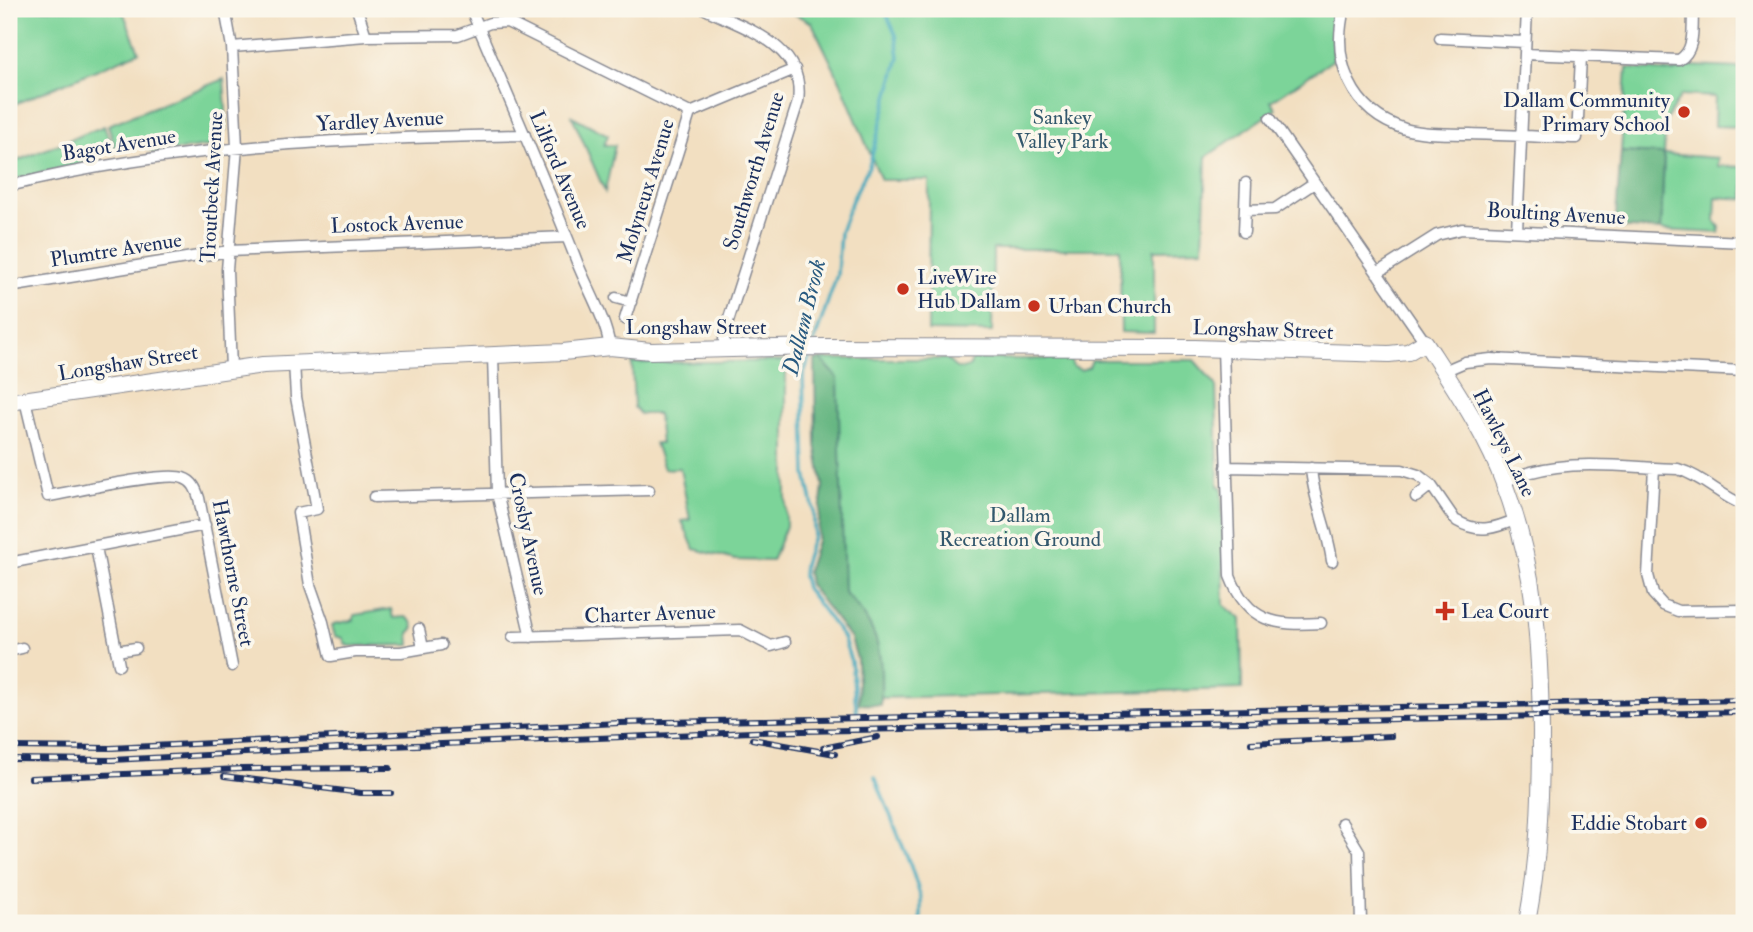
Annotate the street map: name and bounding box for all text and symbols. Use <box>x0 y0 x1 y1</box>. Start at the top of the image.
place label: Dallam Community Primary School <box>1503 87 1671 138</box>
street label: Southworth Avenue <box>717 88 791 253</box>
street label: Yardley Avenue <box>315 104 445 138</box>
park label: Sankey Valley Park <box>1015 104 1109 155</box>
marker: Dallam Community Primary School <box>1676 104 1692 120</box>
street label: Lilford Avenue <box>523 107 597 234</box>
street label: Troutbeck Avenue <box>195 110 229 263</box>
street label: Molyneux Avenue <box>611 115 681 266</box>
street label: Bagot Avenue <box>60 123 178 167</box>
street label: Boulting Avenue <box>1486 197 1626 231</box>
street label: Lostock Avenue <box>330 208 464 240</box>
street label: Plumtre Avenue <box>48 226 184 274</box>
water label: Dallam Brook <box>775 256 832 379</box>
place label: LiveWire Hub Dallam <box>917 264 1021 315</box>
marker: LiveWire Hub Dallam <box>895 281 911 297</box>
place label: Urban Church <box>1048 293 1171 320</box>
marker: Urban Church <box>1026 298 1042 314</box>
street label: Longshaw Street <box>625 314 767 341</box>
street label: Longshaw Street <box>1192 314 1334 346</box>
street label: Longshaw Street <box>56 339 200 387</box>
street label: Hawleys Lane <box>1466 385 1542 502</box>
street label: Crosby Avenue <box>502 470 554 598</box>
street label: Hawthorne Street <box>206 497 260 649</box>
park label: Dallam Recreation Ground <box>939 502 1102 553</box>
street label: Charter Avenue <box>584 598 716 630</box>
place label: Lea Court <box>1461 598 1549 625</box>
marker: Lea Court <box>1435 601 1455 621</box>
place label: Eddie Stobart <box>1570 810 1687 837</box>
marker: Eddie Stobart <box>1693 815 1709 831</box>

